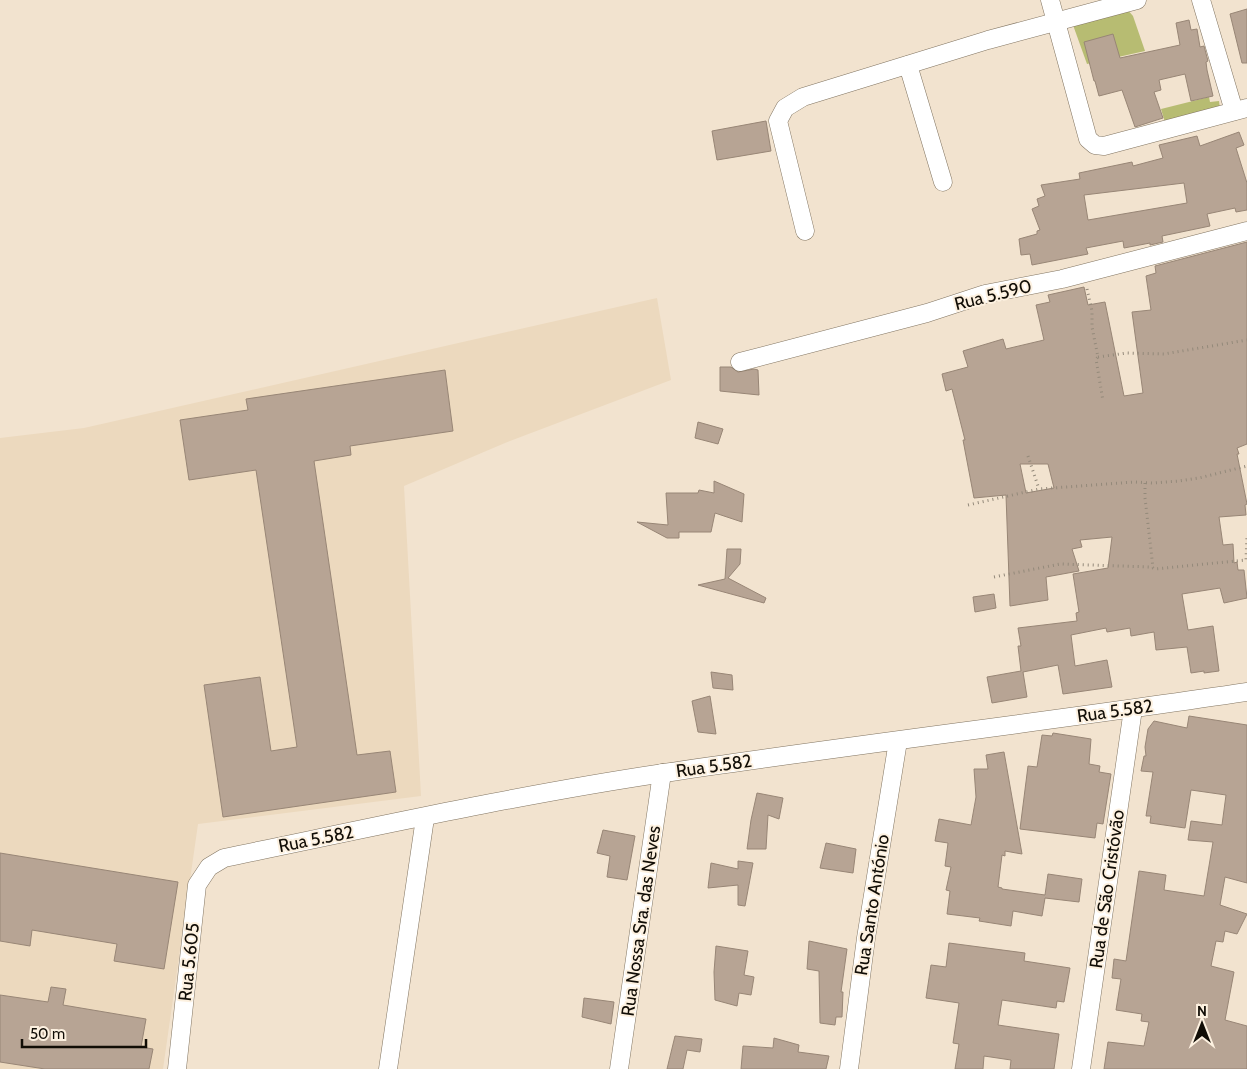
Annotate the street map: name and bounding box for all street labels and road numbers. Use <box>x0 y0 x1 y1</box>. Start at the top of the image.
street label: Rua 5.590 <box>952 275 1034 315</box>
street label: Rua 5.582 <box>1076 695 1154 727</box>
street label: Rua 5.582 <box>675 750 753 782</box>
street label: Rua de São Cristóvão <box>1085 808 1129 970</box>
street label: Rua 5.582 <box>276 821 356 857</box>
street label: Rua Nossa Sra. das Neves <box>617 824 665 1018</box>
street label: Rua Santo António <box>850 833 894 977</box>
street label: Rua 5.605 <box>174 922 204 1002</box>

